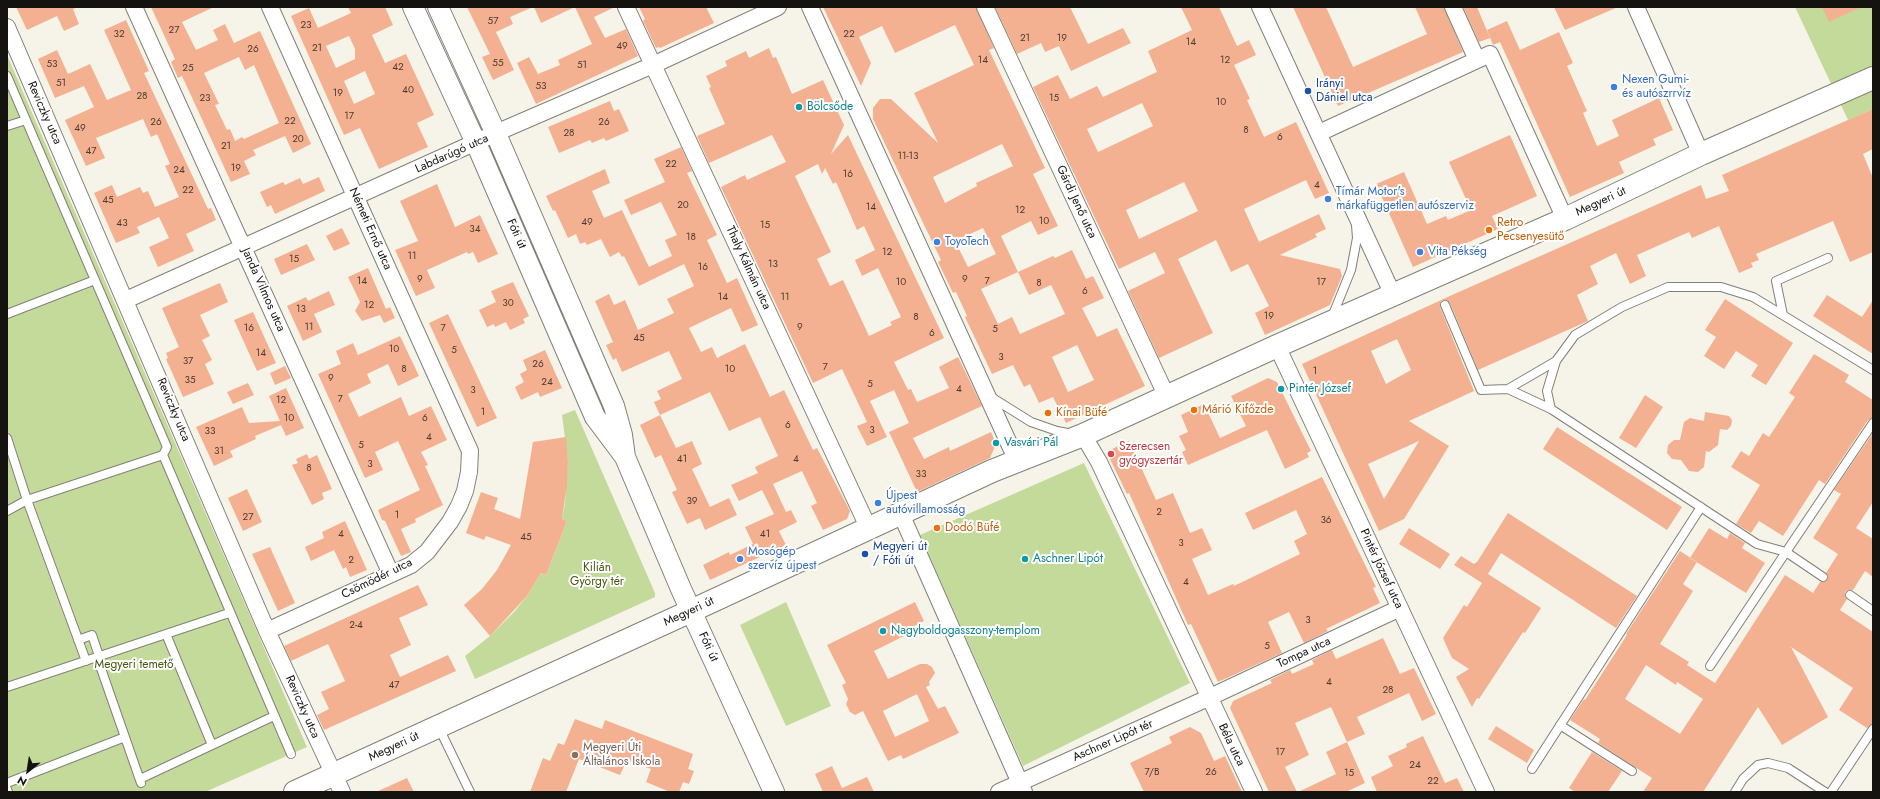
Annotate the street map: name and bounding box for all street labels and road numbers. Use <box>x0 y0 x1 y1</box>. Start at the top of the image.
street label: Reviczky utca <box>24 79 64 147</box>
street label: Labdarúgó utca <box>413 131 491 177</box>
street label: Gárdi Jenő utca <box>1053 163 1099 241</box>
street label: Megyeri út <box>1573 184 1629 220</box>
street label: Németi Ernő utca <box>345 186 395 272</box>
street label: Fóti út <box>503 217 529 251</box>
street label: Thaly Kálmán utca <box>722 224 774 312</box>
street label: Janda Vilmos utca <box>238 246 288 334</box>
street label: Reviczky utca <box>153 376 193 444</box>
street label: Pintér József utca <box>1356 527 1406 611</box>
street label: Csömödér utca <box>339 556 415 602</box>
street label: Megyeri út <box>661 594 717 630</box>
street label: Fóti út <box>695 630 721 664</box>
street label: Tompa utca <box>1275 634 1333 672</box>
street label: Reviczky utca <box>282 673 322 741</box>
street label: Aschner Lipót tér <box>1071 717 1155 765</box>
street label: Béla utca <box>1215 721 1247 769</box>
street label: Megyeri út <box>366 729 422 765</box>

